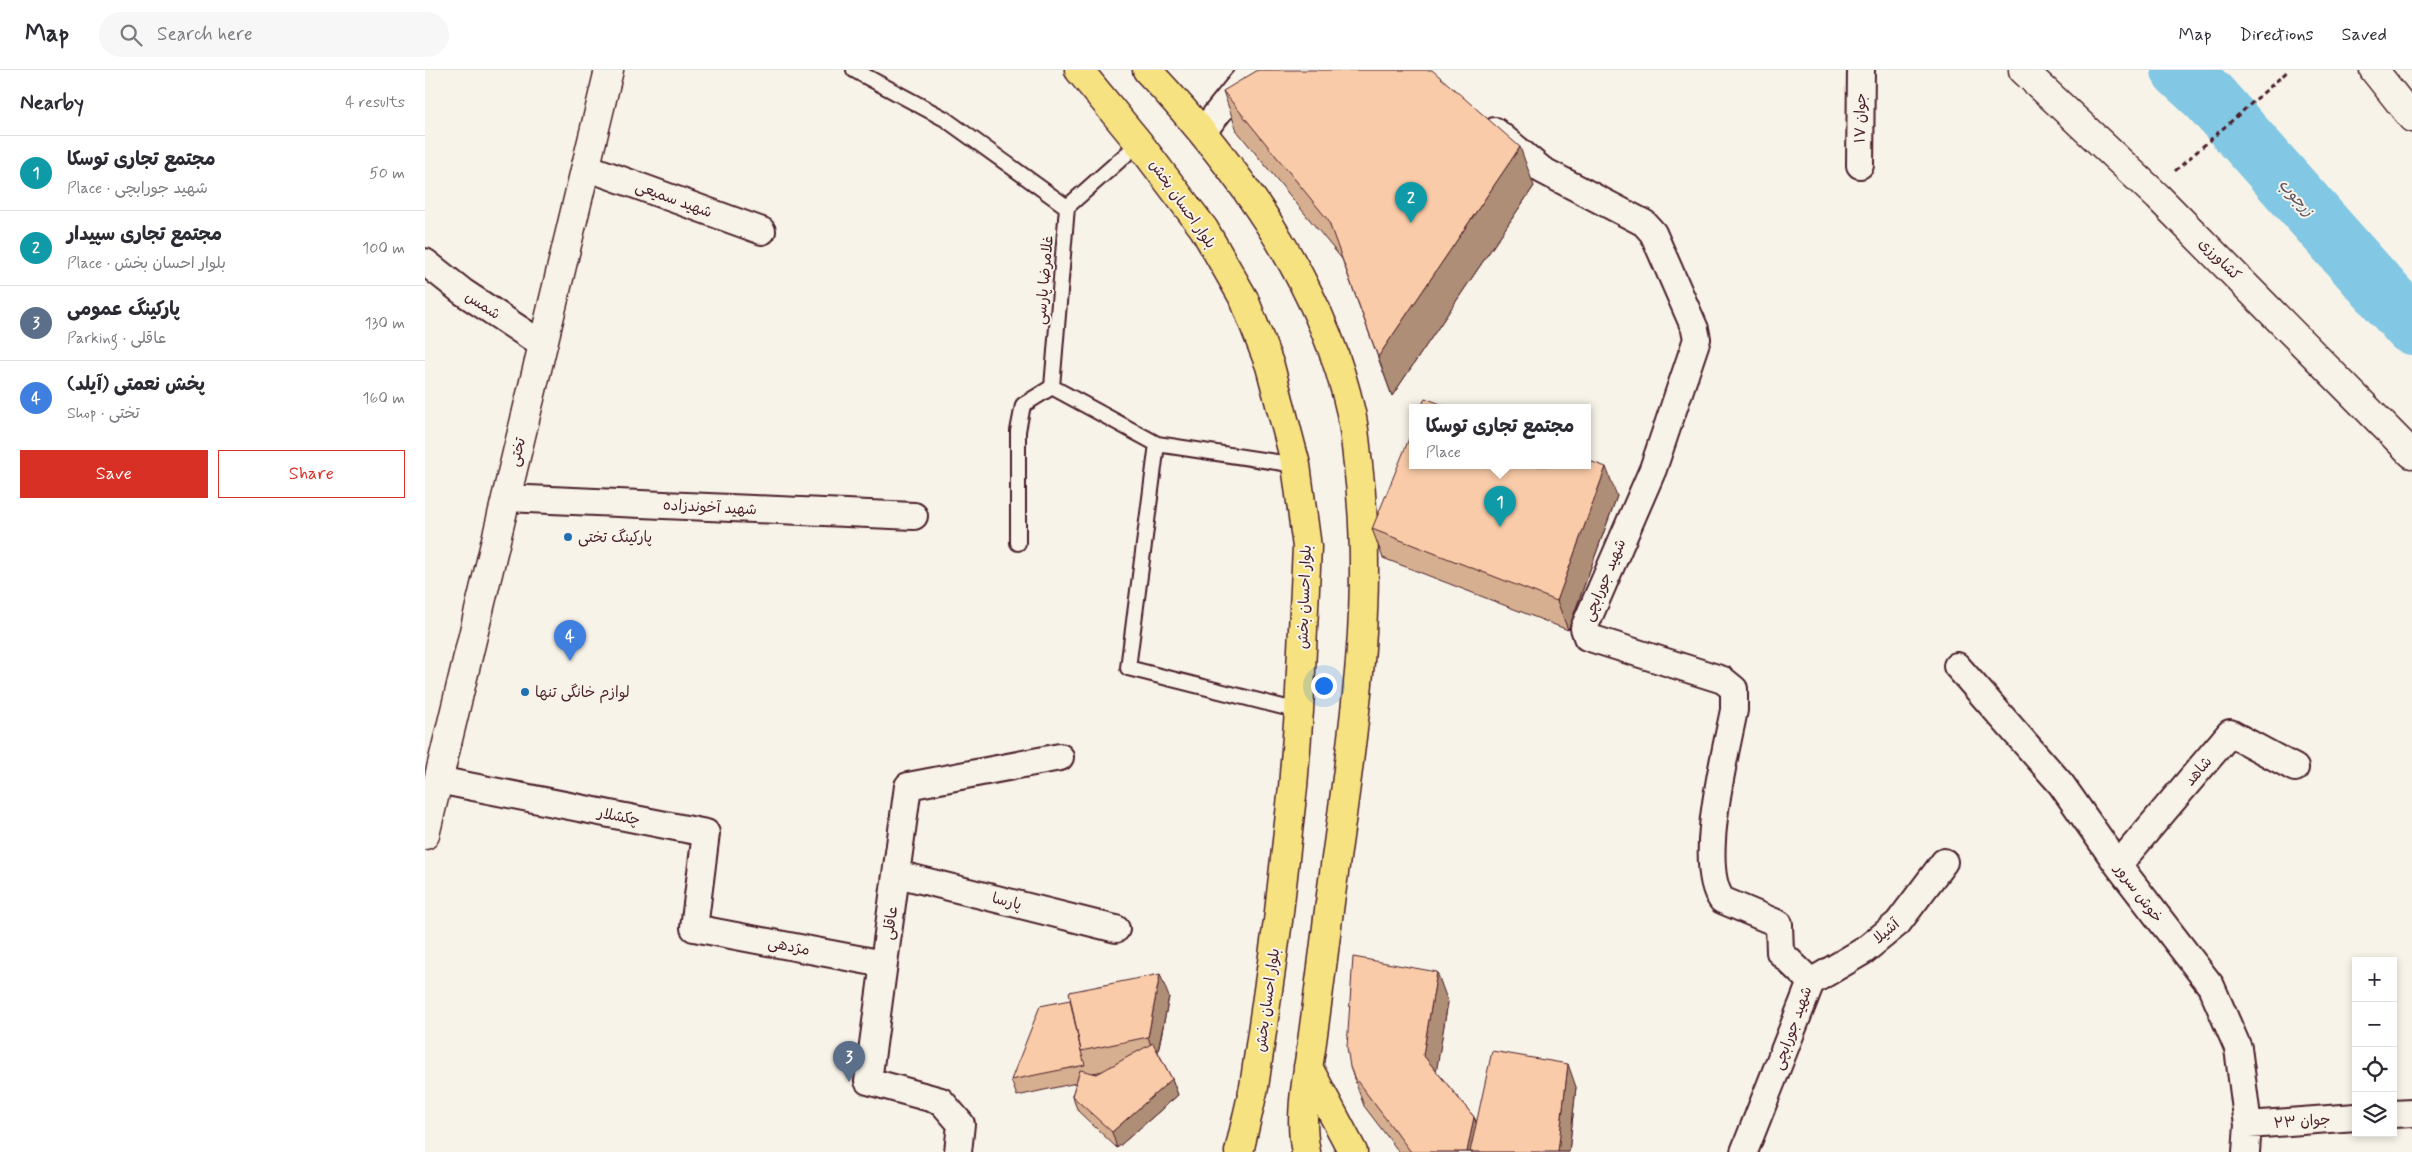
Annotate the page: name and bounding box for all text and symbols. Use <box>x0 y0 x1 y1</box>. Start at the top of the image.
search box <box>99 12 449 57</box>
text: Map <box>25 19 69 50</box>
icon: search <box>117 21 145 49</box>
text: Search here <box>157 22 253 47</box>
text: Map <box>2179 23 2212 47</box>
text: Directions <box>2240 23 2314 47</box>
text: Saved <box>2342 23 2387 47</box>
text: Nearby <box>20 89 84 117</box>
text: 4 results <box>345 92 405 113</box>
street label: جوان ۱۷ <box>1851 93 1871 143</box>
text: مجتمع تجاری توسکا <box>67 147 216 172</box>
street label: بلوار احسان بخش <box>1144 156 1220 253</box>
text: 1 <box>32 163 40 184</box>
text: 50 m <box>369 163 405 184</box>
water label: زرجوب <box>2274 175 2319 222</box>
street label: شهید سمیعی <box>633 177 715 223</box>
text: Place · شهید جورابچی <box>67 178 208 199</box>
pin: 2 <box>1395 182 1427 223</box>
text: مجتمع تجاری سپیدار <box>67 222 222 247</box>
street label: کشاورزی <box>2194 234 2245 285</box>
street label: غلامرضا پارسی <box>1031 235 1059 326</box>
text: 2 <box>32 238 40 259</box>
text: 100 m <box>362 238 405 259</box>
text: Place · بلوار احسان بخش <box>67 253 226 274</box>
street label: شمس <box>461 287 504 325</box>
text: پارکینگ عمومی <box>67 297 180 322</box>
text: 3 <box>32 313 40 334</box>
text: 130 m <box>364 313 405 334</box>
text: Parking · عاقلی <box>67 328 166 349</box>
text: پخش نعمتی (آیلد) <box>67 372 205 397</box>
text: 4 <box>31 388 41 409</box>
text: 160 m <box>362 388 405 409</box>
text: Shop · تختی <box>67 403 140 424</box>
popup <box>1409 404 1591 469</box>
text: مجتمع تجاری توسکا <box>1426 414 1574 439</box>
street label: تختی <box>505 435 531 469</box>
text: Place <box>1426 442 1461 463</box>
button: Save <box>20 450 208 498</box>
button: Share <box>218 450 405 498</box>
pin: 1 <box>1484 486 1516 527</box>
street label: شهید آخوندزاده <box>662 496 757 520</box>
place label: پارکینگ تختی <box>578 528 652 548</box>
marker: پارکینگ تختی <box>562 531 574 543</box>
street label: شهید جورابچی <box>1579 536 1631 625</box>
street label: بلوار احسان بخش <box>1293 545 1317 650</box>
pin: 4 <box>554 620 586 661</box>
your location <box>1311 673 1337 699</box>
place label: لوازم خانگی تنها <box>535 683 630 704</box>
marker: لوازم خانگی تنها <box>519 686 531 698</box>
street label: شاهد <box>2181 753 2217 791</box>
street label: چکشلار <box>595 803 642 831</box>
street label: خوش سرور <box>2109 859 2167 927</box>
street label: پارسا <box>990 889 1024 915</box>
street label: عاقلی <box>879 905 903 941</box>
street label: آشیلا <box>1869 914 1905 949</box>
street label: مژدهی <box>766 933 811 961</box>
street label: بلوار احسان بخش <box>1251 947 1285 1053</box>
map controls <box>2352 957 2397 1137</box>
button: + <box>2352 957 2397 1002</box>
street label: شهید جورابچی <box>1769 984 1817 1073</box>
button: − <box>2352 1002 2397 1047</box>
pin: 3 <box>833 1041 865 1082</box>
button: locate <box>2352 1047 2397 1092</box>
button: layers <box>2352 1092 2397 1137</box>
street label: جوان ۲۳ <box>2273 1110 2331 1134</box>

